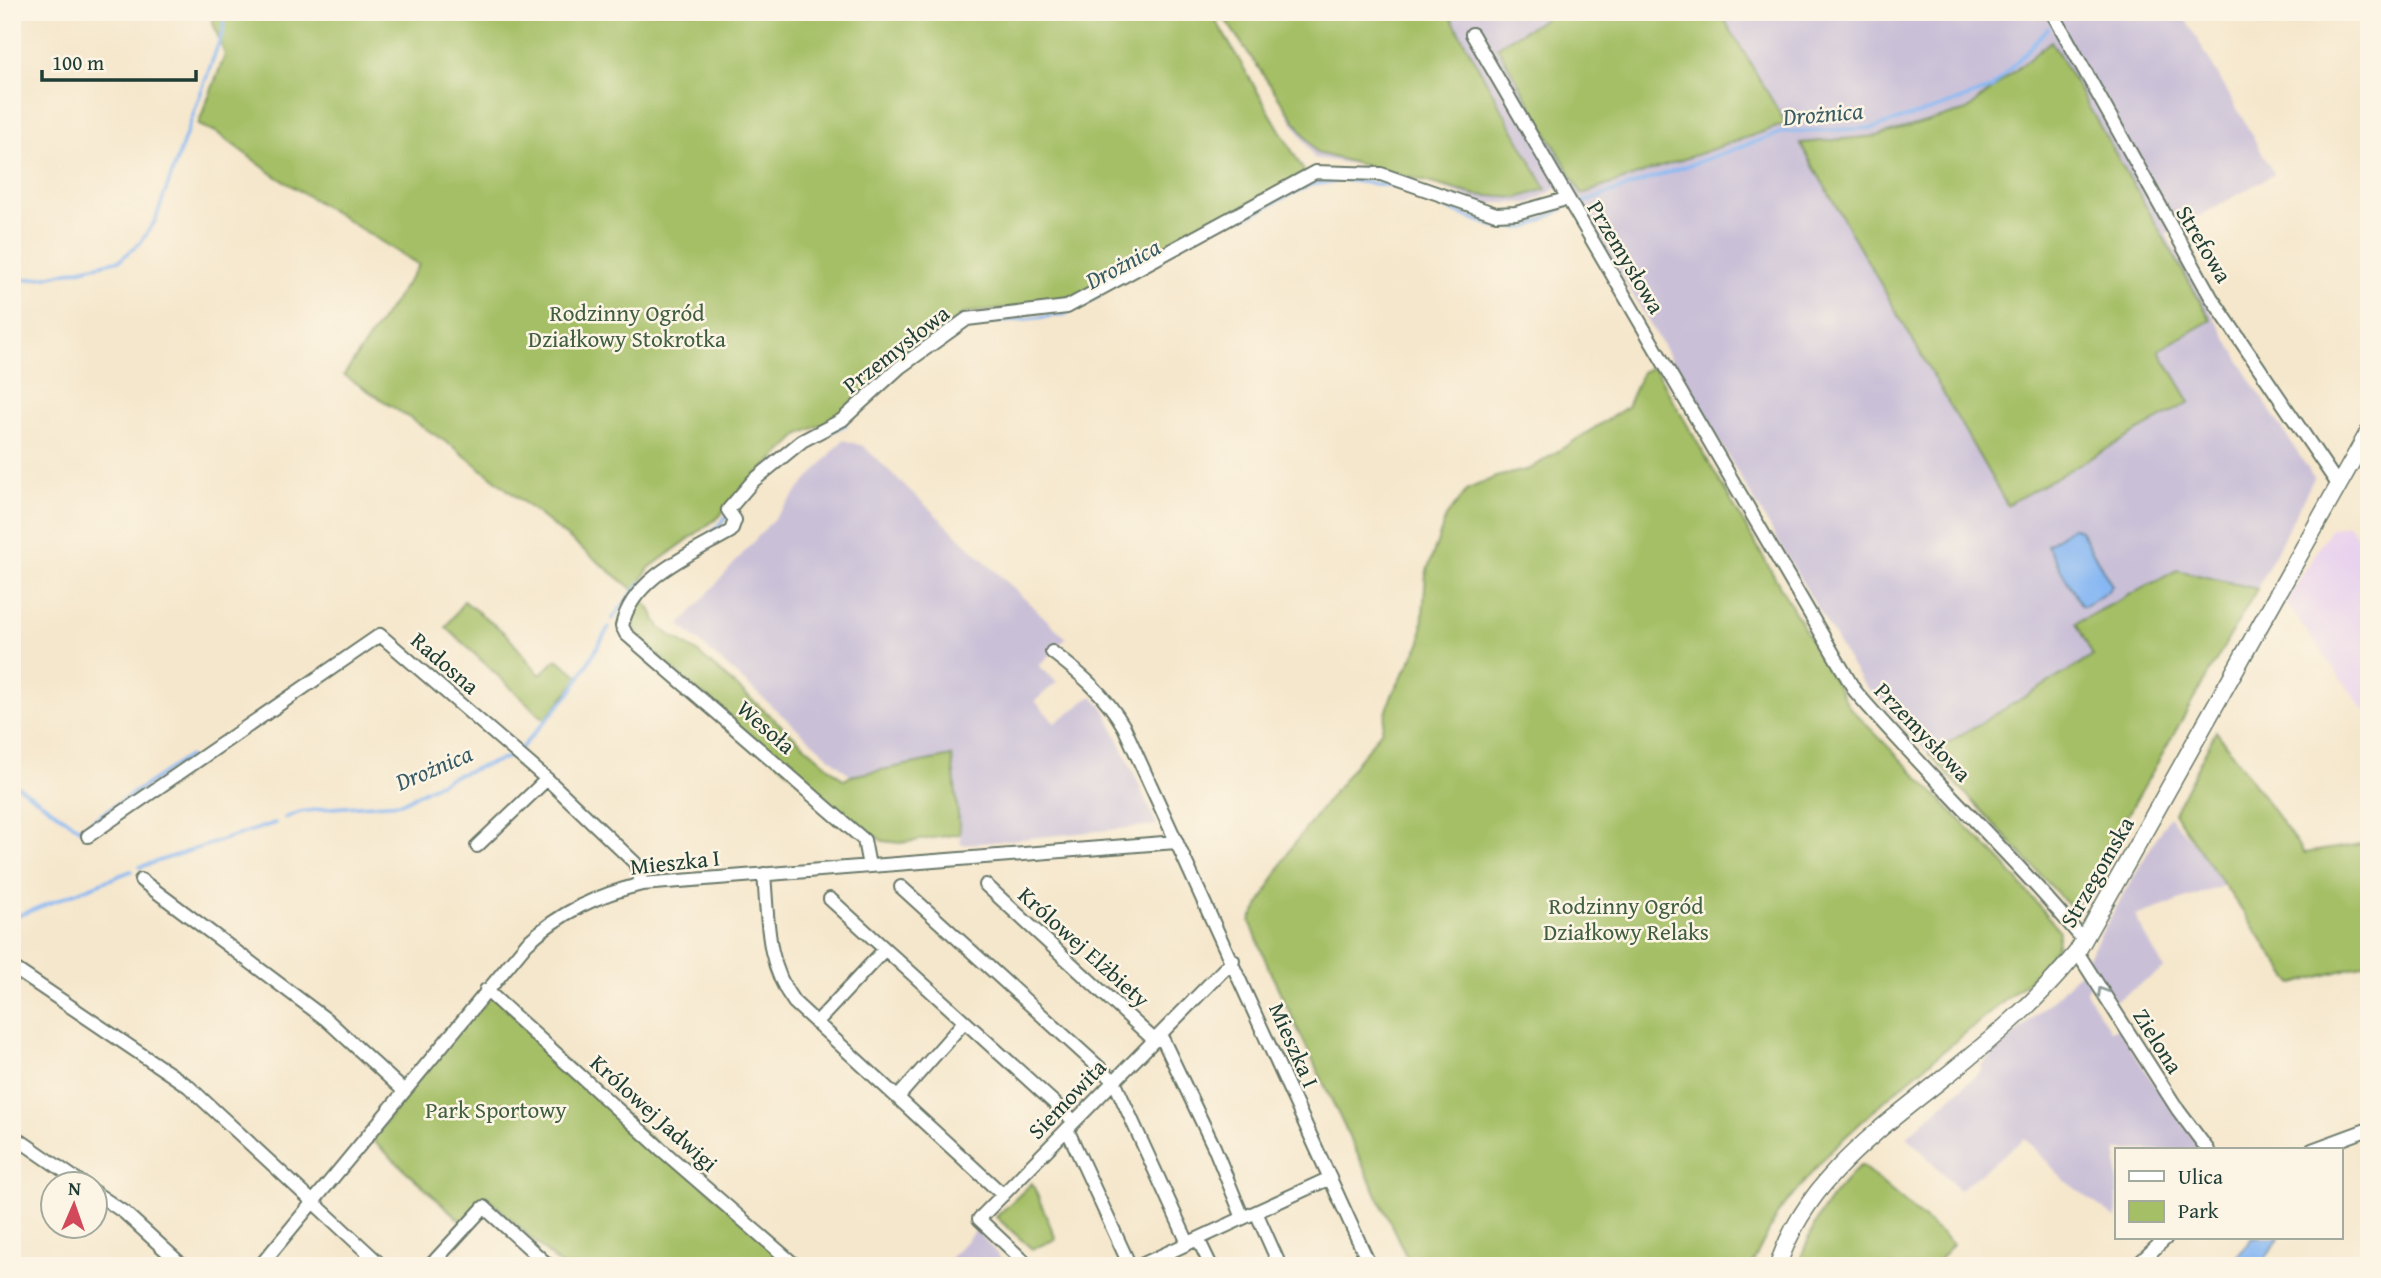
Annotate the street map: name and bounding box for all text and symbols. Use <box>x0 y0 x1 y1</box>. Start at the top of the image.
scale bar <box>42 38 196 82</box>
text: 100 m <box>52 47 104 78</box>
water label: Drożnica <box>1780 93 1865 135</box>
street label: Przemysłowa <box>1580 194 1673 320</box>
street label: Strefowa <box>2168 199 2240 289</box>
water label: Drożnica <box>1078 229 1167 298</box>
park label: Rodzinny Ogród Działkowy Stokrotka <box>528 296 726 355</box>
street label: Przemysłowa <box>835 296 956 401</box>
street label: Radosna <box>404 624 487 702</box>
street label: Przemysłowa <box>1867 674 1979 789</box>
street label: Wesoła <box>730 692 803 761</box>
water label: Drożnica <box>389 736 478 800</box>
street label: Strzegomska <box>2051 810 2142 933</box>
street label: Mieszka I <box>628 840 721 883</box>
street label: Królowej Elżbiety <box>1011 878 1158 1015</box>
park label: Rodzinny Ogród Działkowy Relaks <box>1543 889 1709 948</box>
one-way arrow <box>2098 986 2111 999</box>
street label: Mieszka I <box>1261 997 1328 1093</box>
street label: Zielona <box>2126 1002 2191 1080</box>
street label: Królowej Jadwigi <box>583 1046 725 1179</box>
street label: Siemowita <box>1020 1051 1113 1146</box>
park label: Park Sportowy <box>425 1093 567 1126</box>
legend <box>2115 1148 2342 1240</box>
text: Ulica <box>2178 1161 2223 1192</box>
north arrow <box>38 1170 108 1240</box>
text: N <box>68 1174 82 1202</box>
text: Park <box>2178 1195 2219 1226</box>

